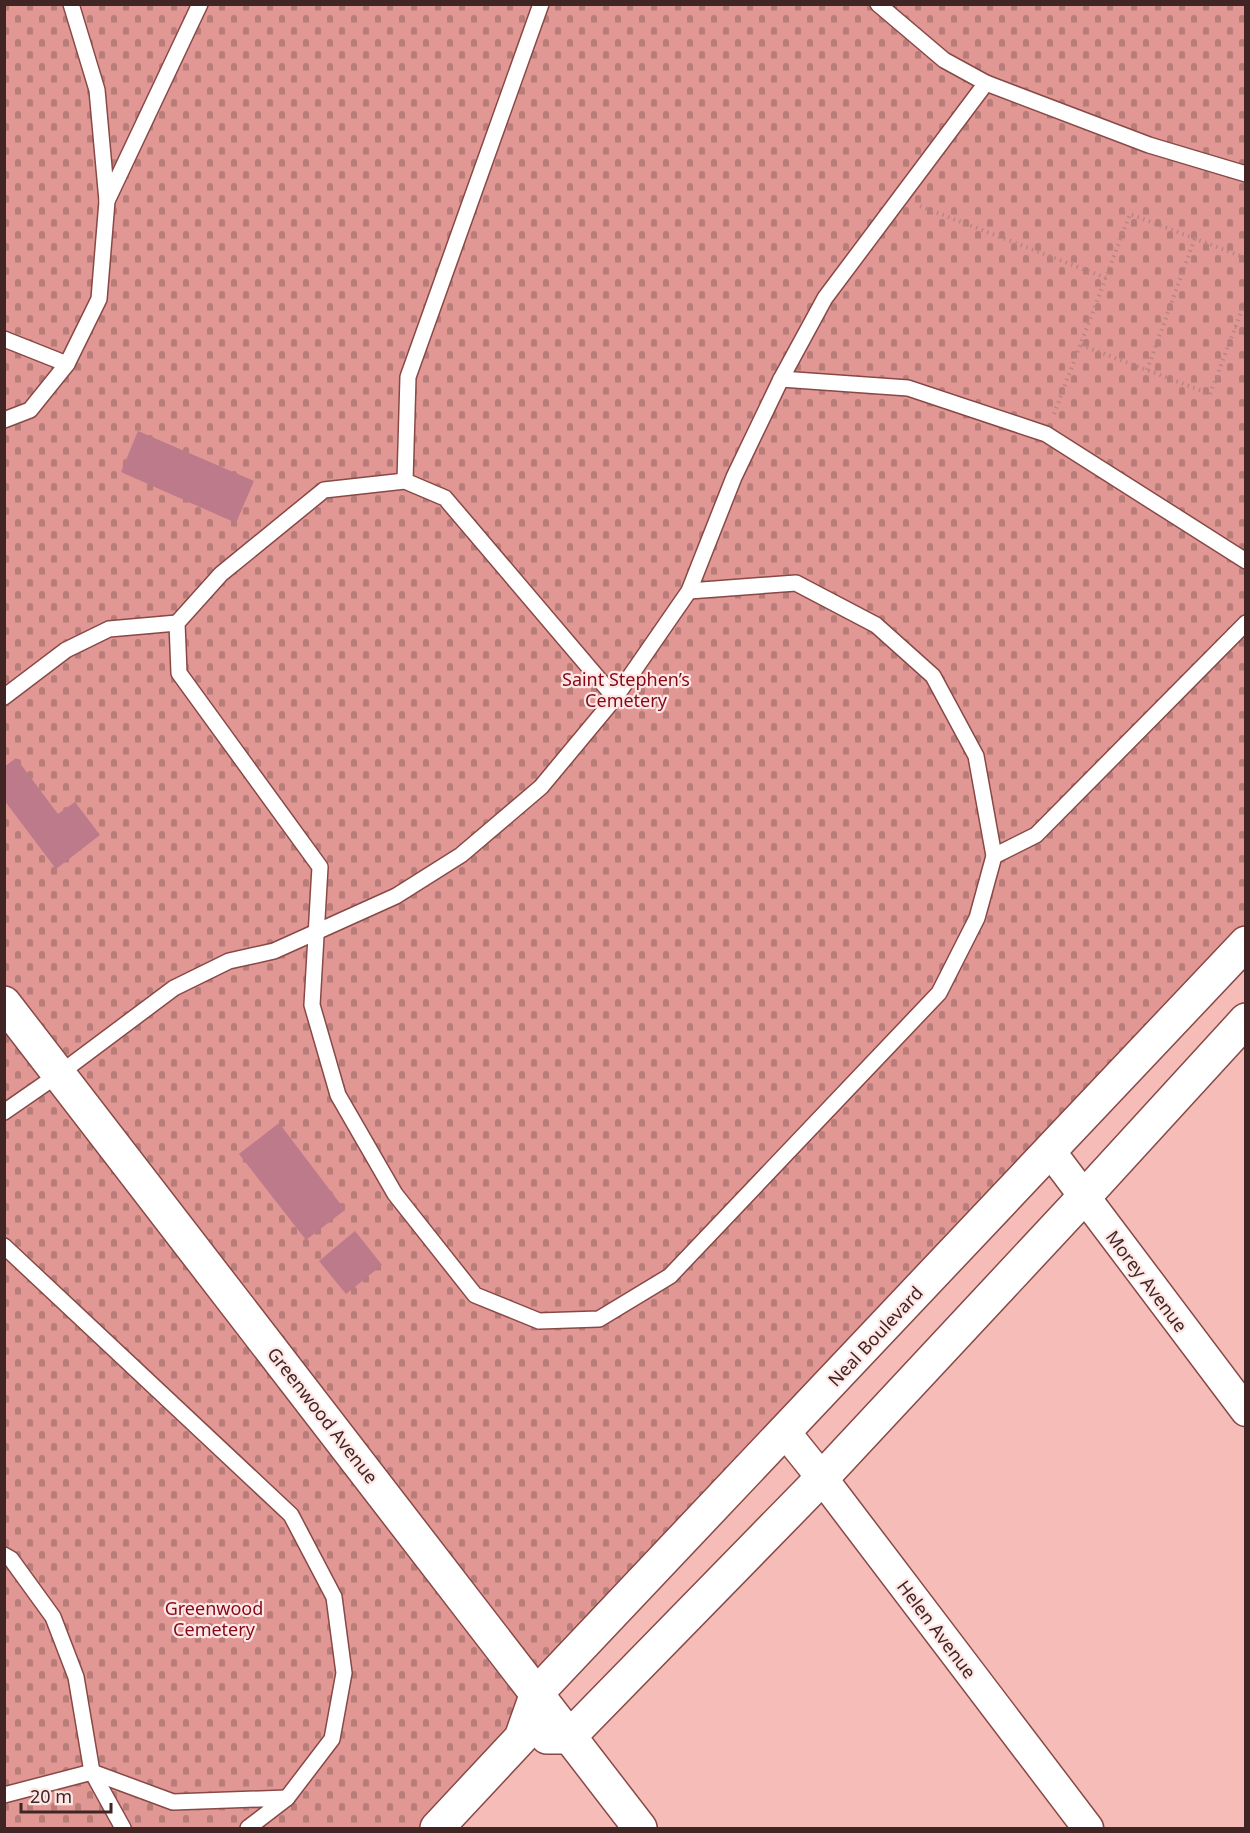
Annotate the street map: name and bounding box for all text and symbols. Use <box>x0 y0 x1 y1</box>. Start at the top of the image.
park label: Saint Stephen’s Cemetery <box>562 667 690 712</box>
street label: Morey Avenue <box>1101 1225 1193 1337</box>
street label: Neal Boulevard <box>822 1281 928 1391</box>
street label: Greenwood Avenue <box>262 1342 384 1488</box>
street label: Helen Avenue <box>892 1575 982 1683</box>
park label: Greenwood Cemetery <box>165 1596 263 1641</box>
scale bar <box>21 1776 111 1814</box>
text: 20 m <box>30 1784 72 1808</box>

